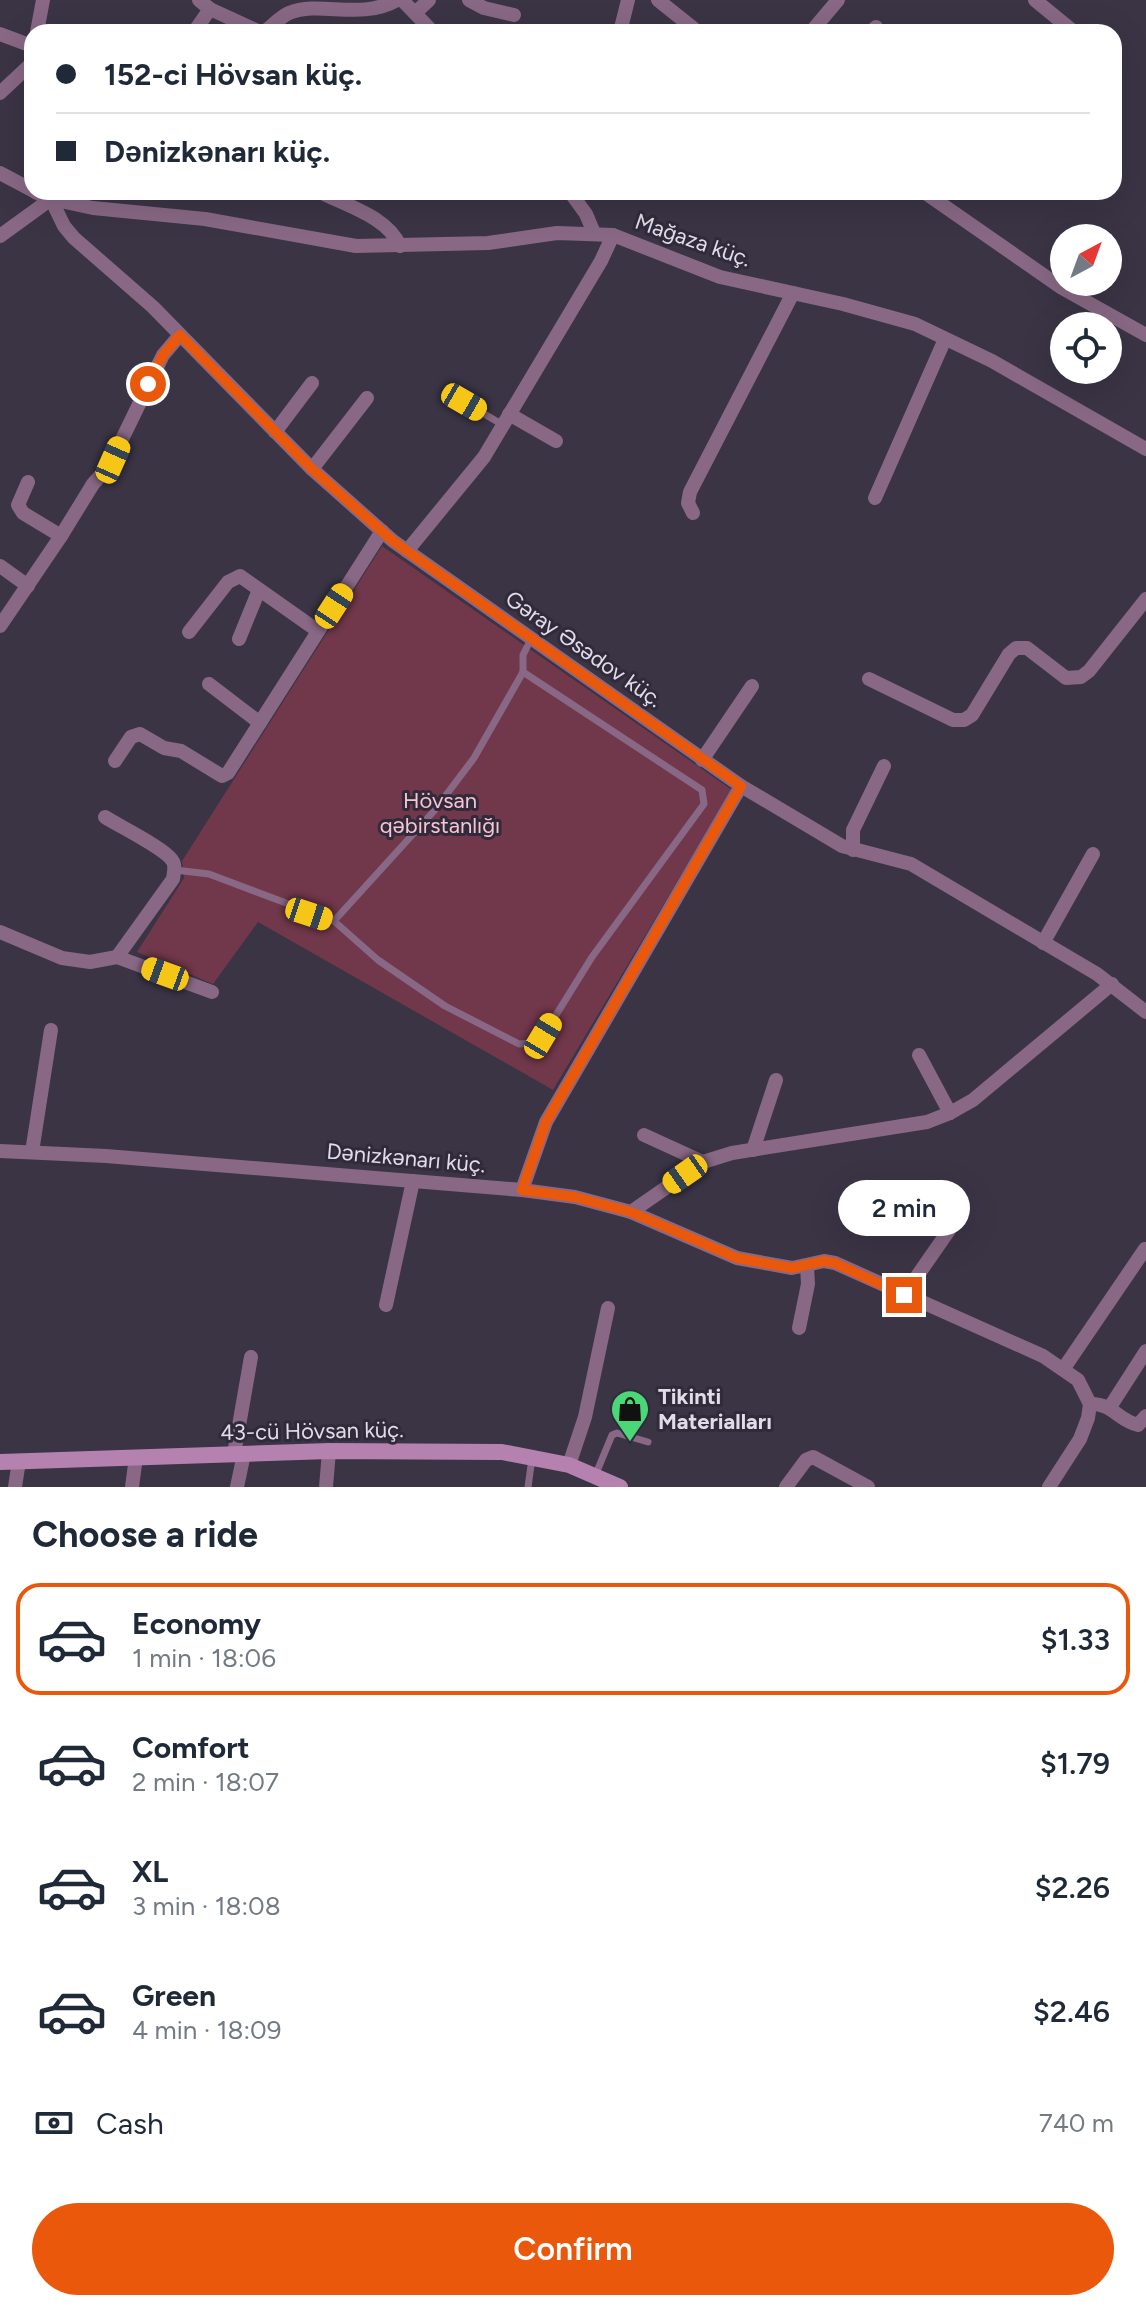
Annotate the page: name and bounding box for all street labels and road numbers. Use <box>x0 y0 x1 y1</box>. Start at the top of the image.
street label: Mağaza küç. <box>631 208 755 272</box>
street label: Gəray Əsədov küç. <box>500 585 668 713</box>
street label: Dənizkənarı küç. <box>325 1138 487 1178</box>
street label: 43-cü Hövsan küç. <box>220 1416 404 1446</box>

